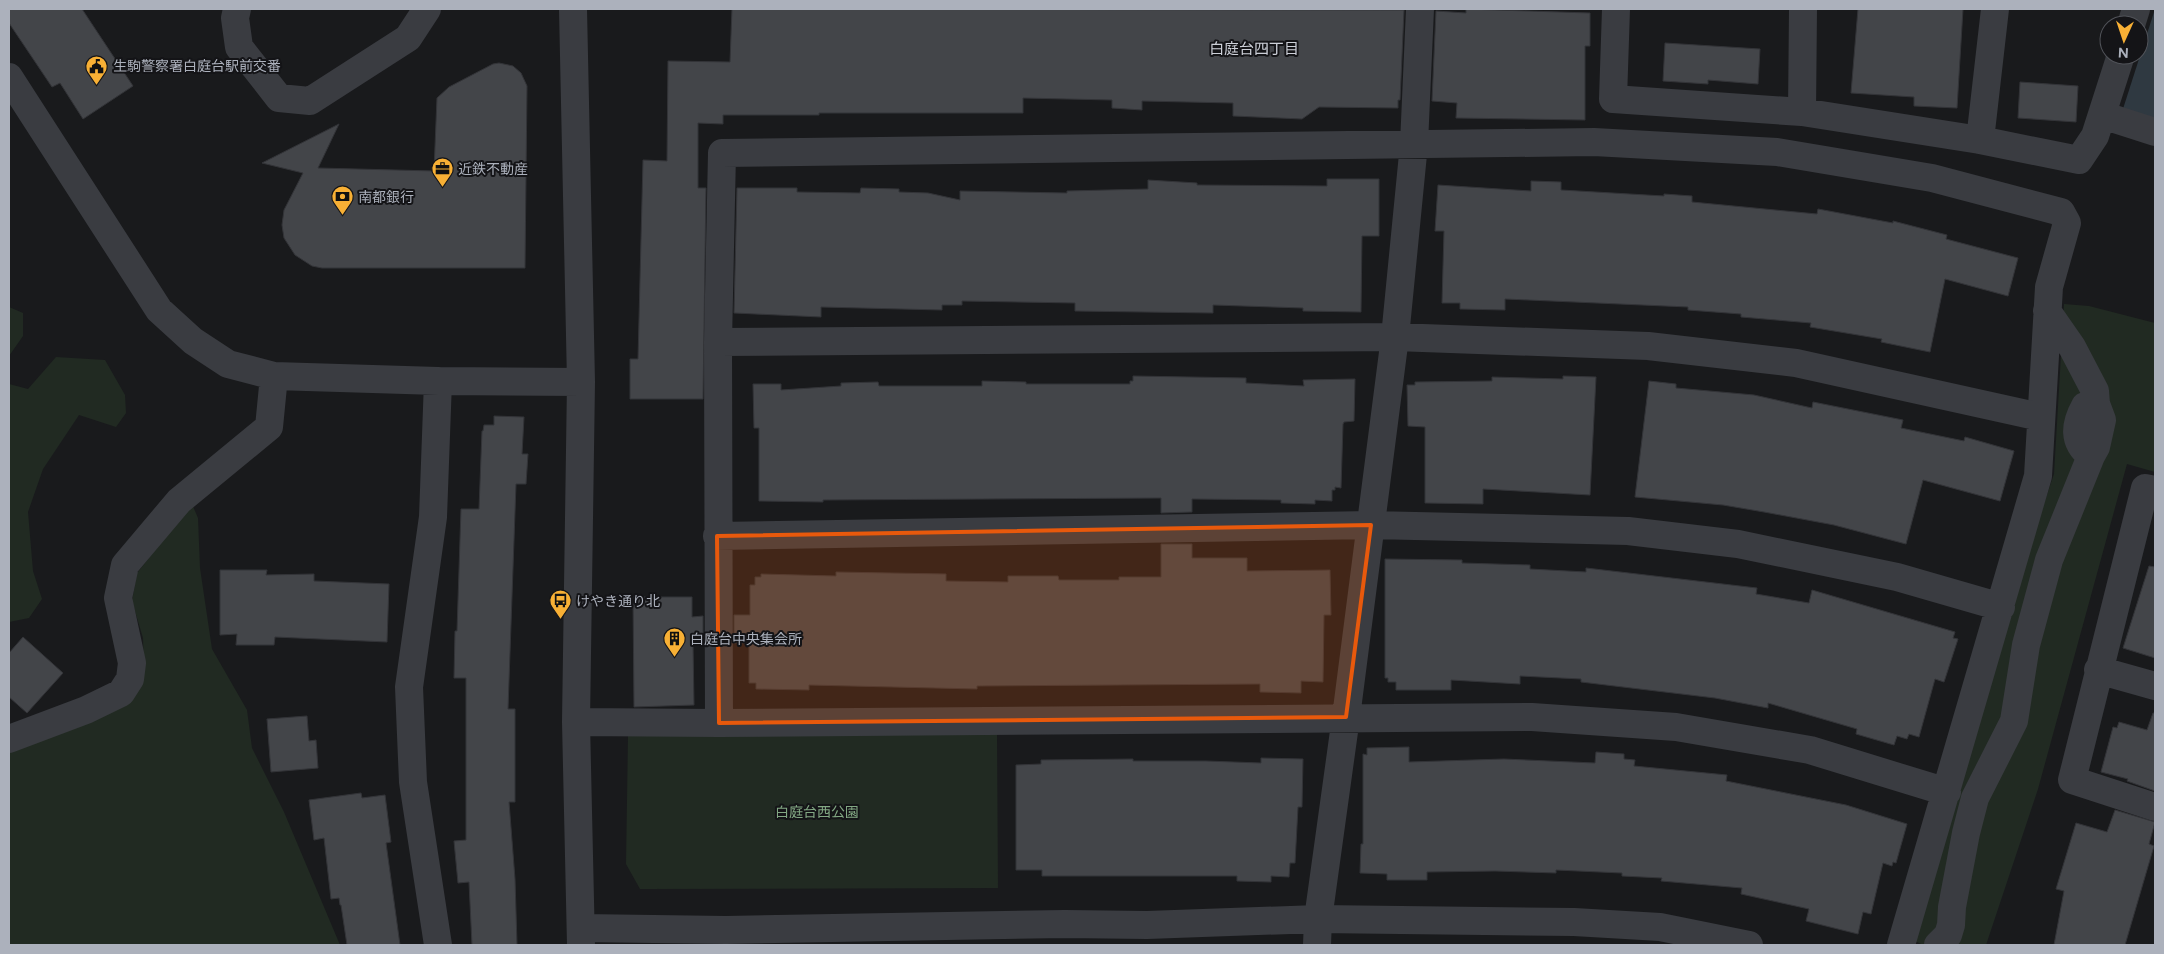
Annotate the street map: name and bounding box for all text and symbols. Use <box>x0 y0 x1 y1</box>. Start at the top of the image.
north arrow <box>2099 15 2149 65</box>
district label: 白庭台四丁目 <box>1209 40 1299 58</box>
text: N <box>2117 44 2129 61</box>
public building icon: 生駒警察署白庭台駅前交番 <box>85 54 109 85</box>
place label: 生駒警察署白庭台駅前交番 <box>113 58 281 75</box>
office icon: 近鉄不動産 <box>430 157 454 188</box>
place label: 近鉄不動産 <box>458 161 528 178</box>
bank icon: 南都銀行 <box>330 185 354 216</box>
place label: 南都銀行 <box>358 189 414 206</box>
bus stop icon: けやき通り北 <box>548 589 572 620</box>
place label: けやき通り北 <box>576 593 660 610</box>
building icon: 白庭台中央集会所 <box>662 627 686 658</box>
place label: 白庭台中央集会所 <box>690 631 802 648</box>
park label: 白庭台西公園 <box>775 804 859 821</box>

